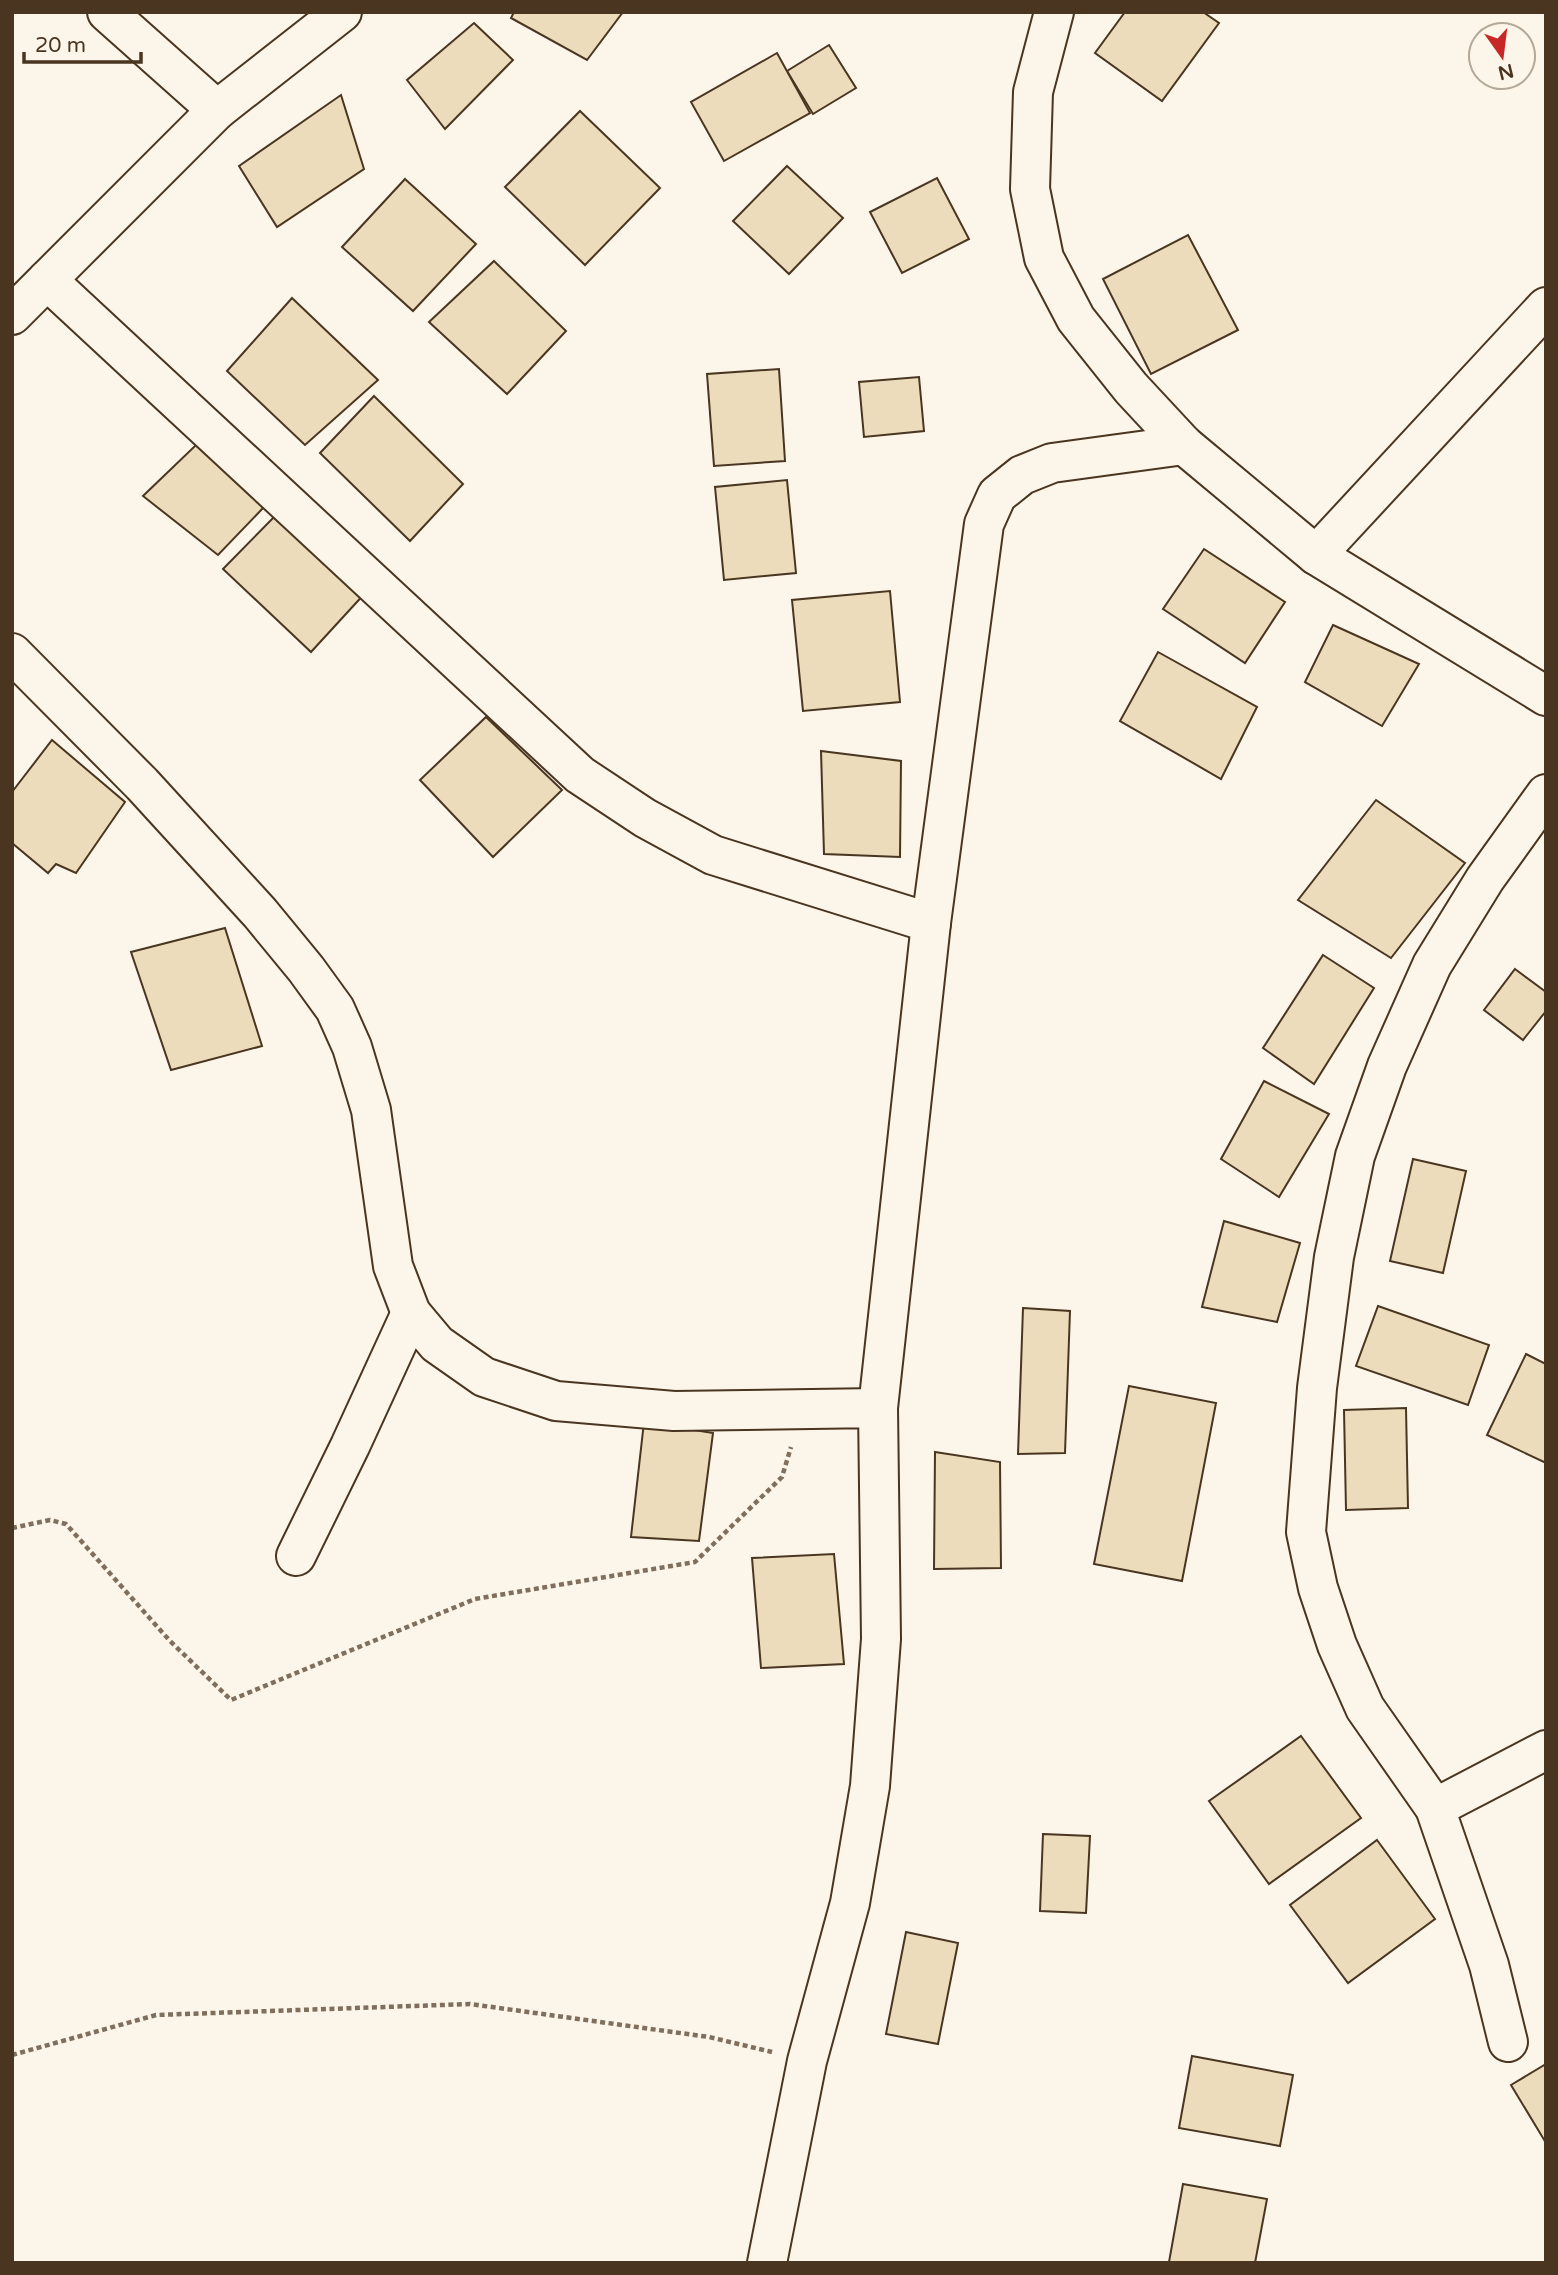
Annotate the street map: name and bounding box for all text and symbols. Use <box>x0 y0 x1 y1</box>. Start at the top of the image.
scale bar <box>24 21 142 65</box>
north arrow <box>1467 21 1537 91</box>
text: 20 m <box>35 33 86 58</box>
text: N <box>1496 59 1516 84</box>

